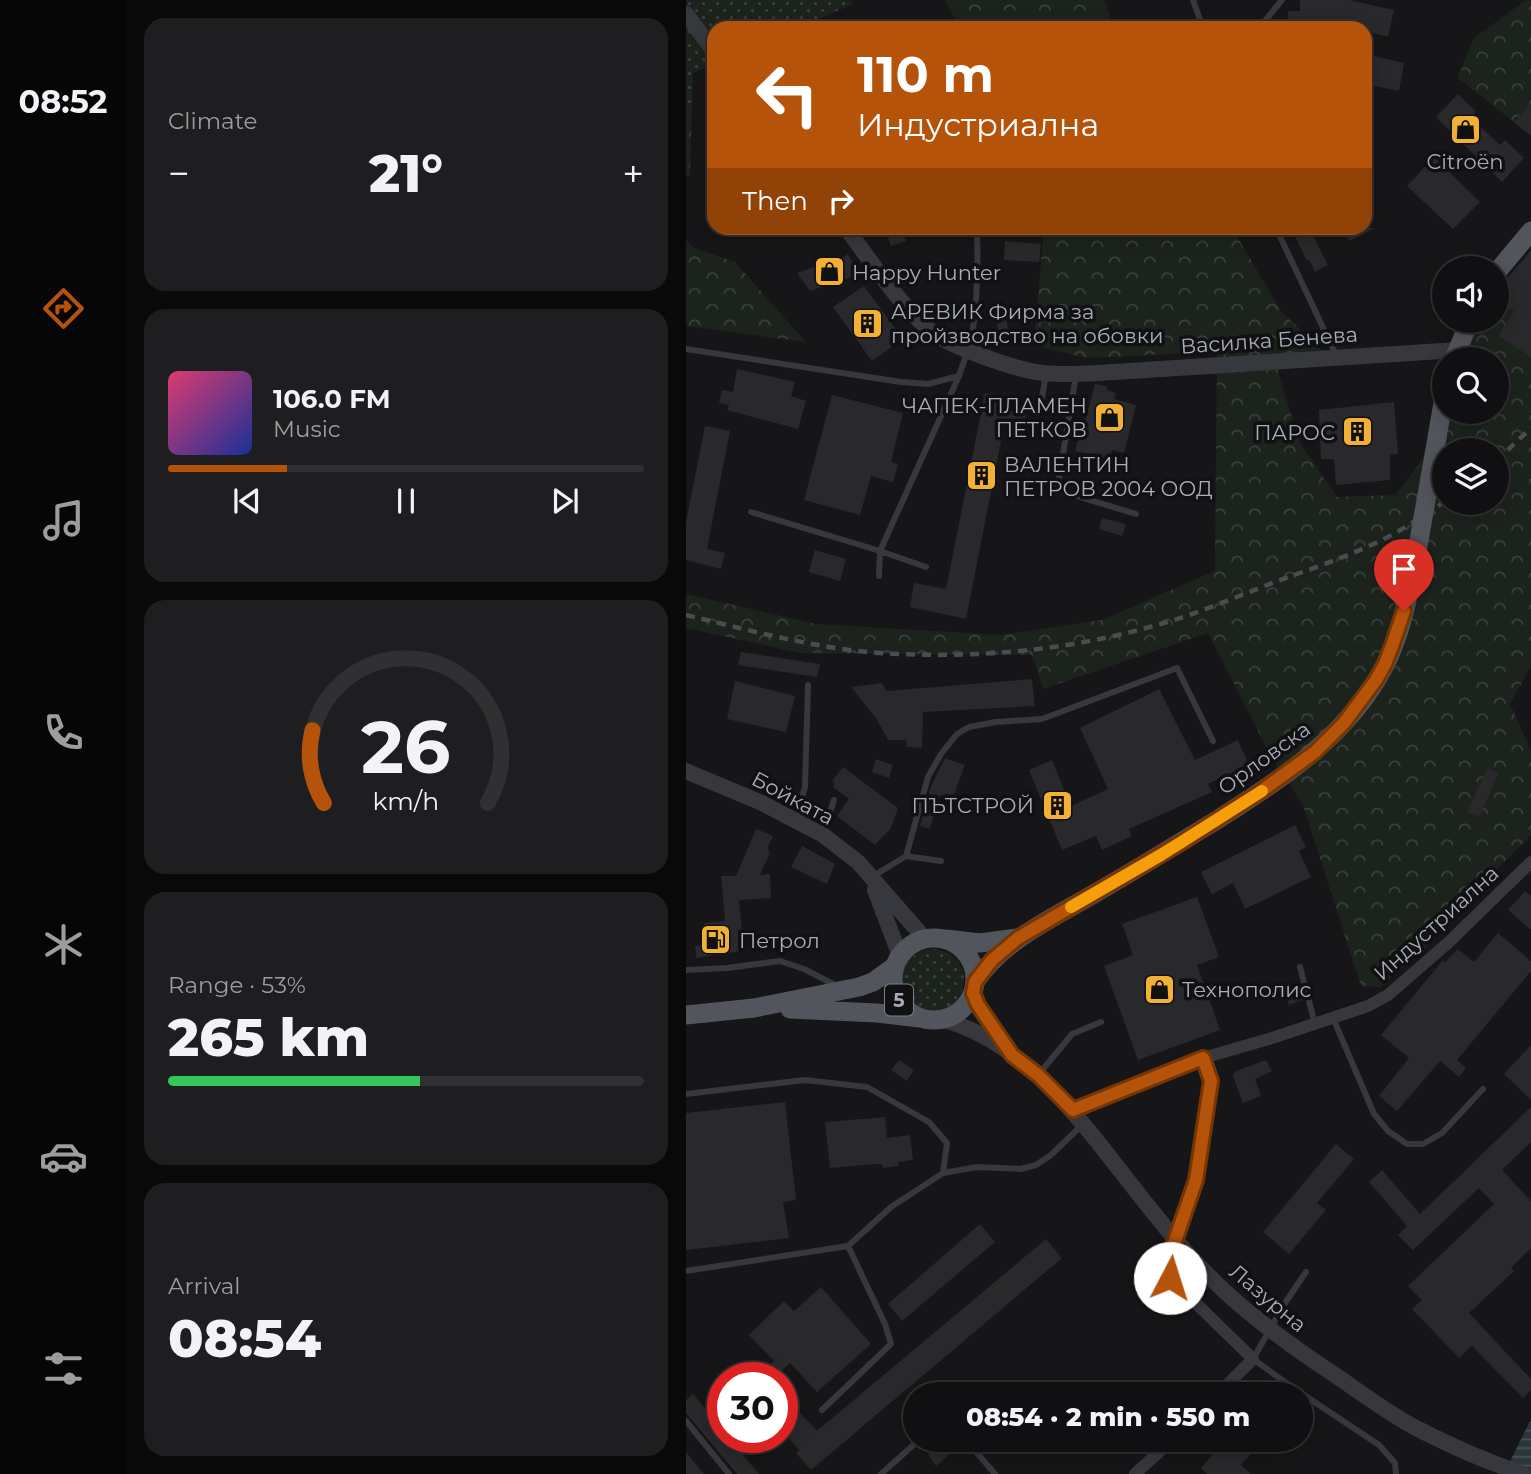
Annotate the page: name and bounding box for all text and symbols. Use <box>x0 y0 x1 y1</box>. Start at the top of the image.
text: 110 m <box>857 45 994 104</box>
icon: left <box>742 49 833 140</box>
text: 08:52 <box>19 82 108 121</box>
text: Индустриална <box>857 105 1099 144</box>
text: Climate <box>168 107 257 135</box>
shop icon: Citroën <box>1448 112 1482 146</box>
text: 21° <box>369 142 443 205</box>
place label: Citroën <box>1426 149 1504 174</box>
text: − <box>168 150 190 197</box>
text: + <box>622 150 644 197</box>
icon: right <box>822 182 860 220</box>
text: Then <box>742 185 808 217</box>
shop icon: Happy Hunter <box>812 255 846 289</box>
map controls <box>1432 256 1509 515</box>
button: sound <box>1432 256 1509 333</box>
place label: Happy Hunter <box>852 260 1001 285</box>
icon: directions <box>39 284 88 333</box>
place label: АРЕВИК Фирма за пройзводство на обовки <box>891 299 1163 348</box>
building icon: АРЕВИК Фирма за пройзводство на обовки <box>851 306 885 340</box>
street label: Василка Бенева <box>1180 321 1358 359</box>
button: search <box>1432 347 1509 424</box>
text: 106.0 FM <box>273 383 391 415</box>
place label: ЧАПЕК-ПЛАМЕН ПЕТКОВ <box>902 393 1087 442</box>
shop icon: ЧАПЕК-ПЛАМЕН ПЕТКОВ <box>1093 400 1127 434</box>
text: Music <box>273 415 341 443</box>
building icon: ПАРОС <box>1341 415 1375 449</box>
place label: ПАРОС <box>1254 420 1335 445</box>
button: layers <box>1432 438 1509 515</box>
place label: ВАЛЕНТИН ПЕТРОВ 2004 ООД <box>1004 452 1213 501</box>
building icon: ВАЛЕНТИН ПЕТРОВ 2004 ООД <box>964 459 998 493</box>
icon: previous <box>228 482 266 520</box>
icon: pause <box>387 482 425 520</box>
icon: next <box>546 482 584 520</box>
icon: music <box>39 496 88 545</box>
pin <box>1374 539 1434 611</box>
icon: arrive <box>1385 550 1423 588</box>
text: 26 <box>361 703 451 791</box>
icon: phone <box>39 708 88 757</box>
street label: Орловска <box>1213 716 1315 800</box>
street label: Бойката <box>748 766 838 830</box>
text: km/h <box>373 786 439 816</box>
building icon: ПЪТСТРОЙ <box>1040 788 1074 822</box>
place label: ПЪТСТРОЙ <box>912 793 1034 818</box>
street label: Индустриална <box>1369 861 1503 985</box>
icon: climate <box>39 920 88 969</box>
fuel station icon: Петрол <box>699 923 733 957</box>
place label: Петрол <box>739 928 820 953</box>
text: Range · 53% <box>168 971 306 999</box>
shop icon: Технополис <box>1142 972 1176 1006</box>
place label: Технополис <box>1182 977 1312 1002</box>
road number: 5 <box>885 984 913 1016</box>
text: 265 km <box>168 1006 369 1069</box>
icon: car <box>39 1132 88 1181</box>
position arrow <box>1133 1241 1207 1315</box>
street label: Лазурна <box>1225 1259 1311 1337</box>
text: Arrival <box>168 1272 241 1300</box>
text: 08:54 <box>168 1307 321 1370</box>
icon: filters <box>39 1344 88 1393</box>
speed limit sign: 30 <box>707 1362 798 1453</box>
text: 08:54 · 2 min · 550 m <box>966 1401 1250 1433</box>

